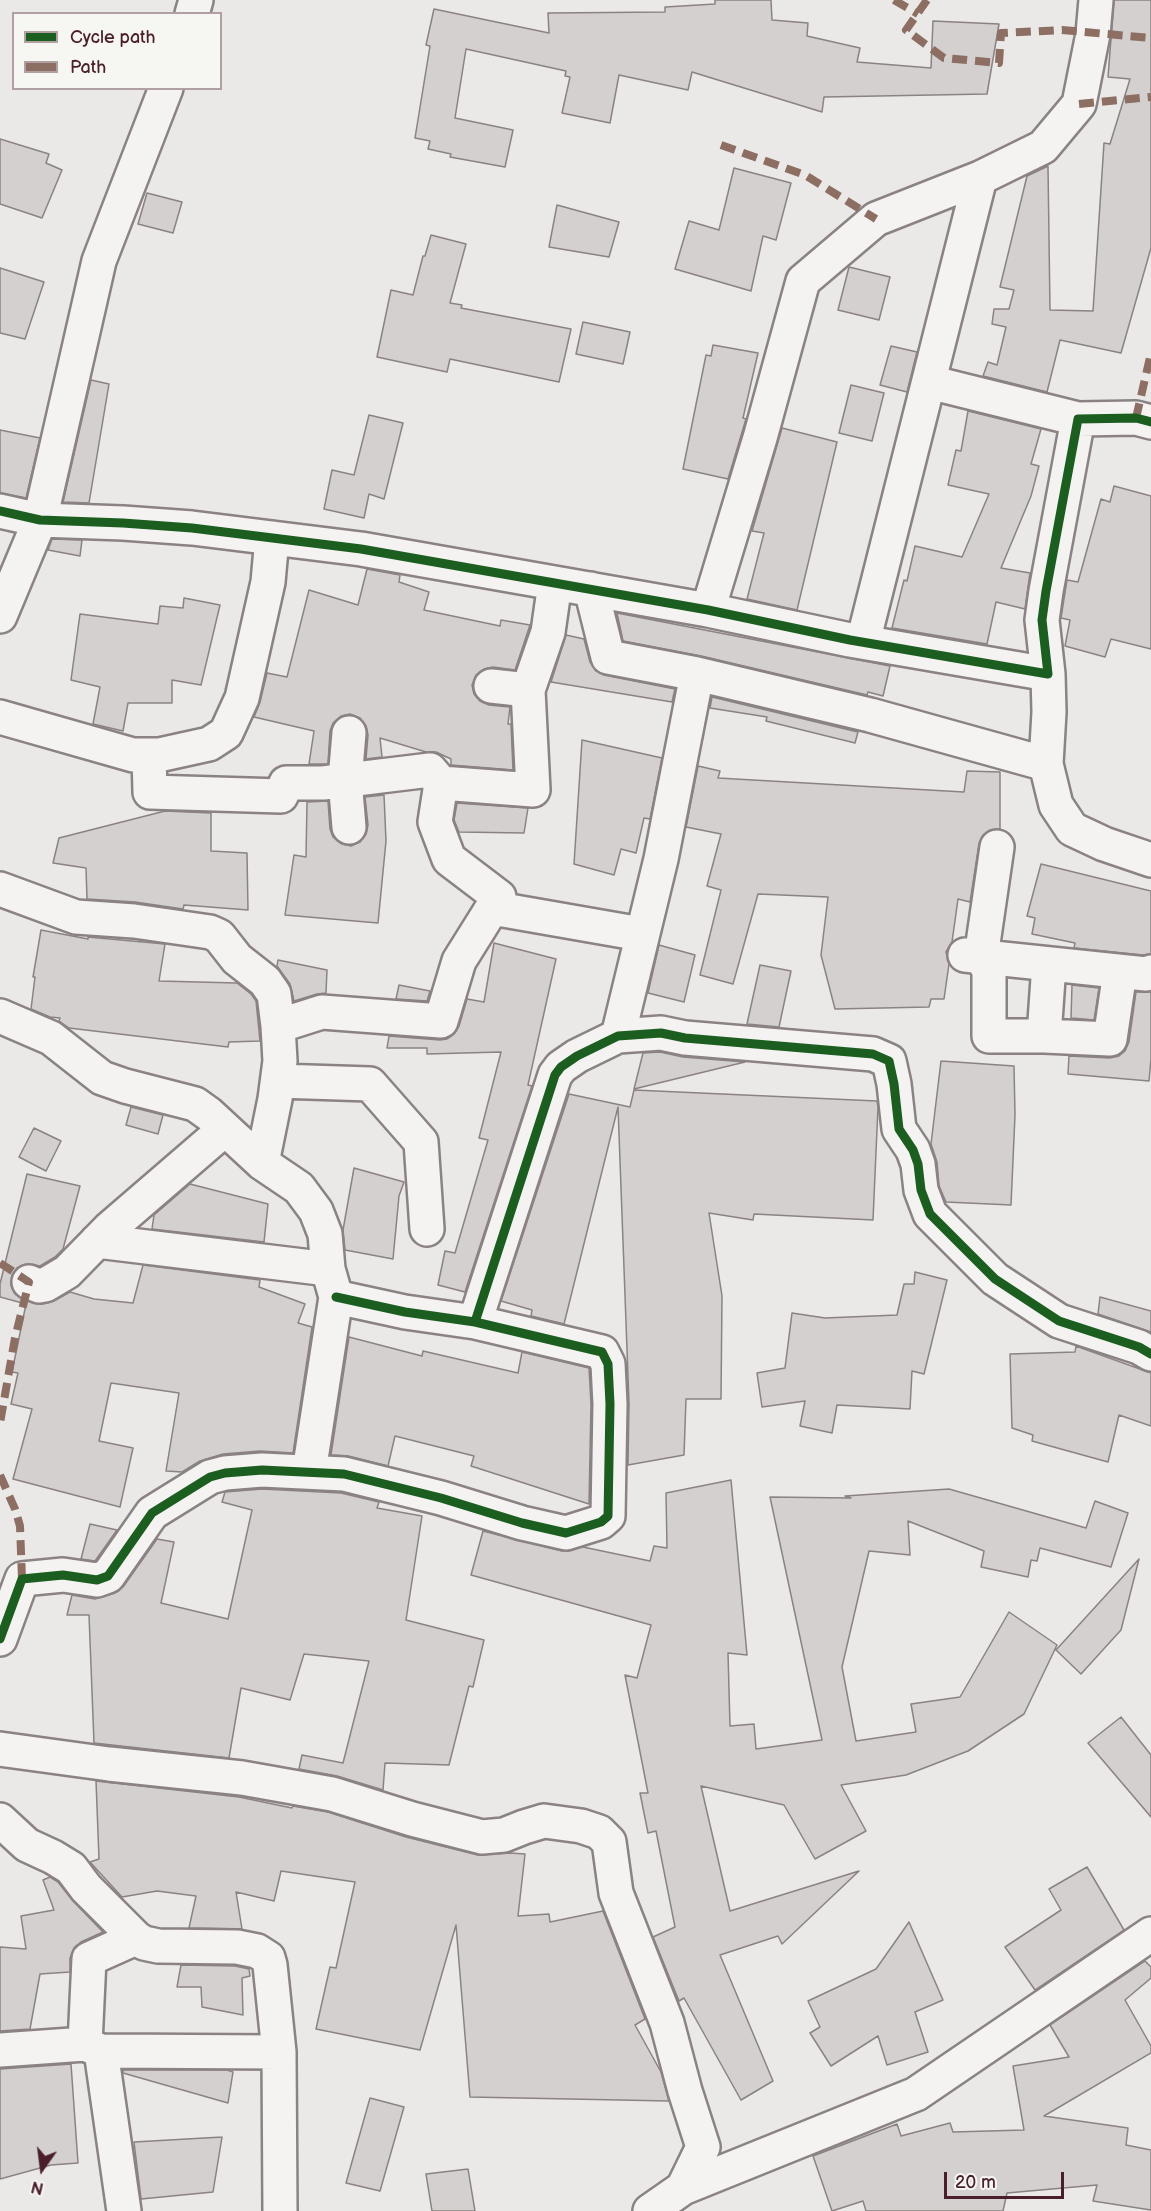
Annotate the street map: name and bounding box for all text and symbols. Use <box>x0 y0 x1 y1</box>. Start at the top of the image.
legend <box>12 12 222 90</box>
text: Cycle path <box>70 27 156 48</box>
text: Path <box>70 57 106 78</box>
north arrow <box>12 2139 72 2199</box>
scale bar <box>947 2160 1067 2198</box>
text: 20 m <box>955 2172 996 2193</box>
text: N <box>29 2176 46 2198</box>

